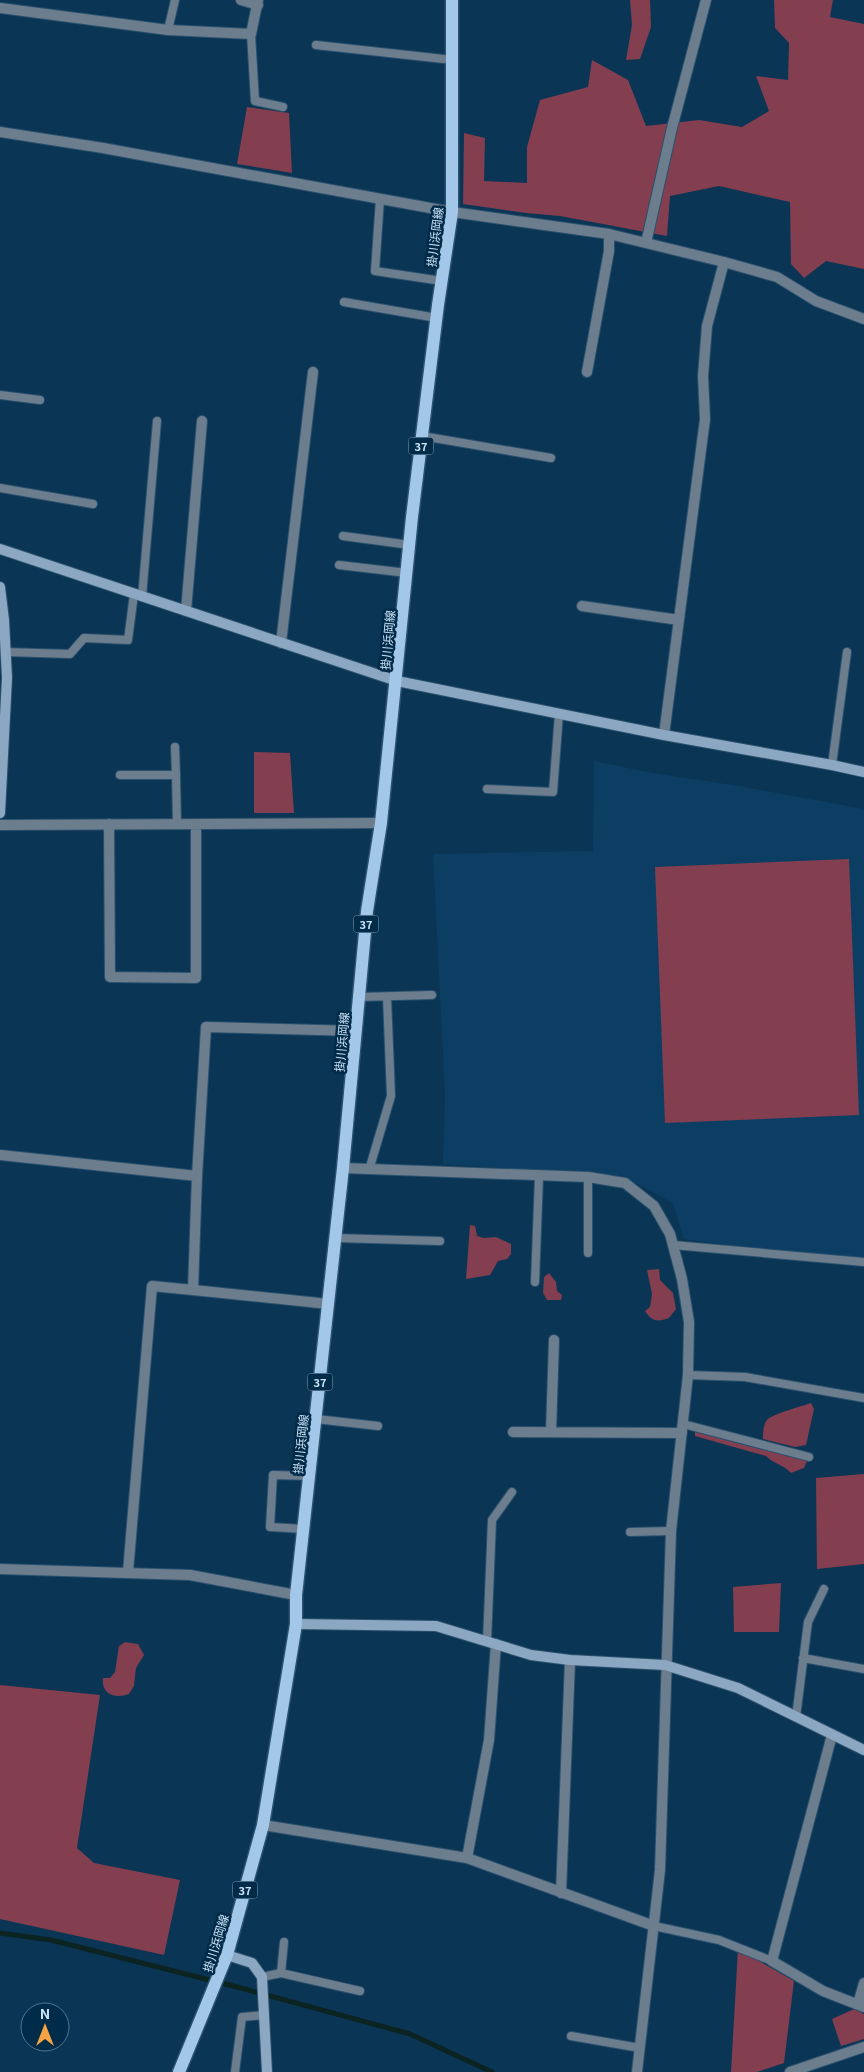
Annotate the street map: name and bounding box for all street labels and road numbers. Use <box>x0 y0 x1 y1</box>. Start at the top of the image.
street label: 掛川浜岡線 <box>422 206 446 268</box>
road number: 37 <box>408 438 434 454</box>
street label: 掛川浜岡線 <box>376 609 398 671</box>
road number: 37 <box>354 916 378 932</box>
street label: 掛川浜岡線 <box>330 1011 352 1073</box>
road number: 37 <box>308 1374 332 1390</box>
street label: 掛川浜岡線 <box>288 1413 312 1475</box>
road number: 37 <box>232 1882 258 1898</box>
street label: 掛川浜岡線 <box>198 1912 232 1974</box>

